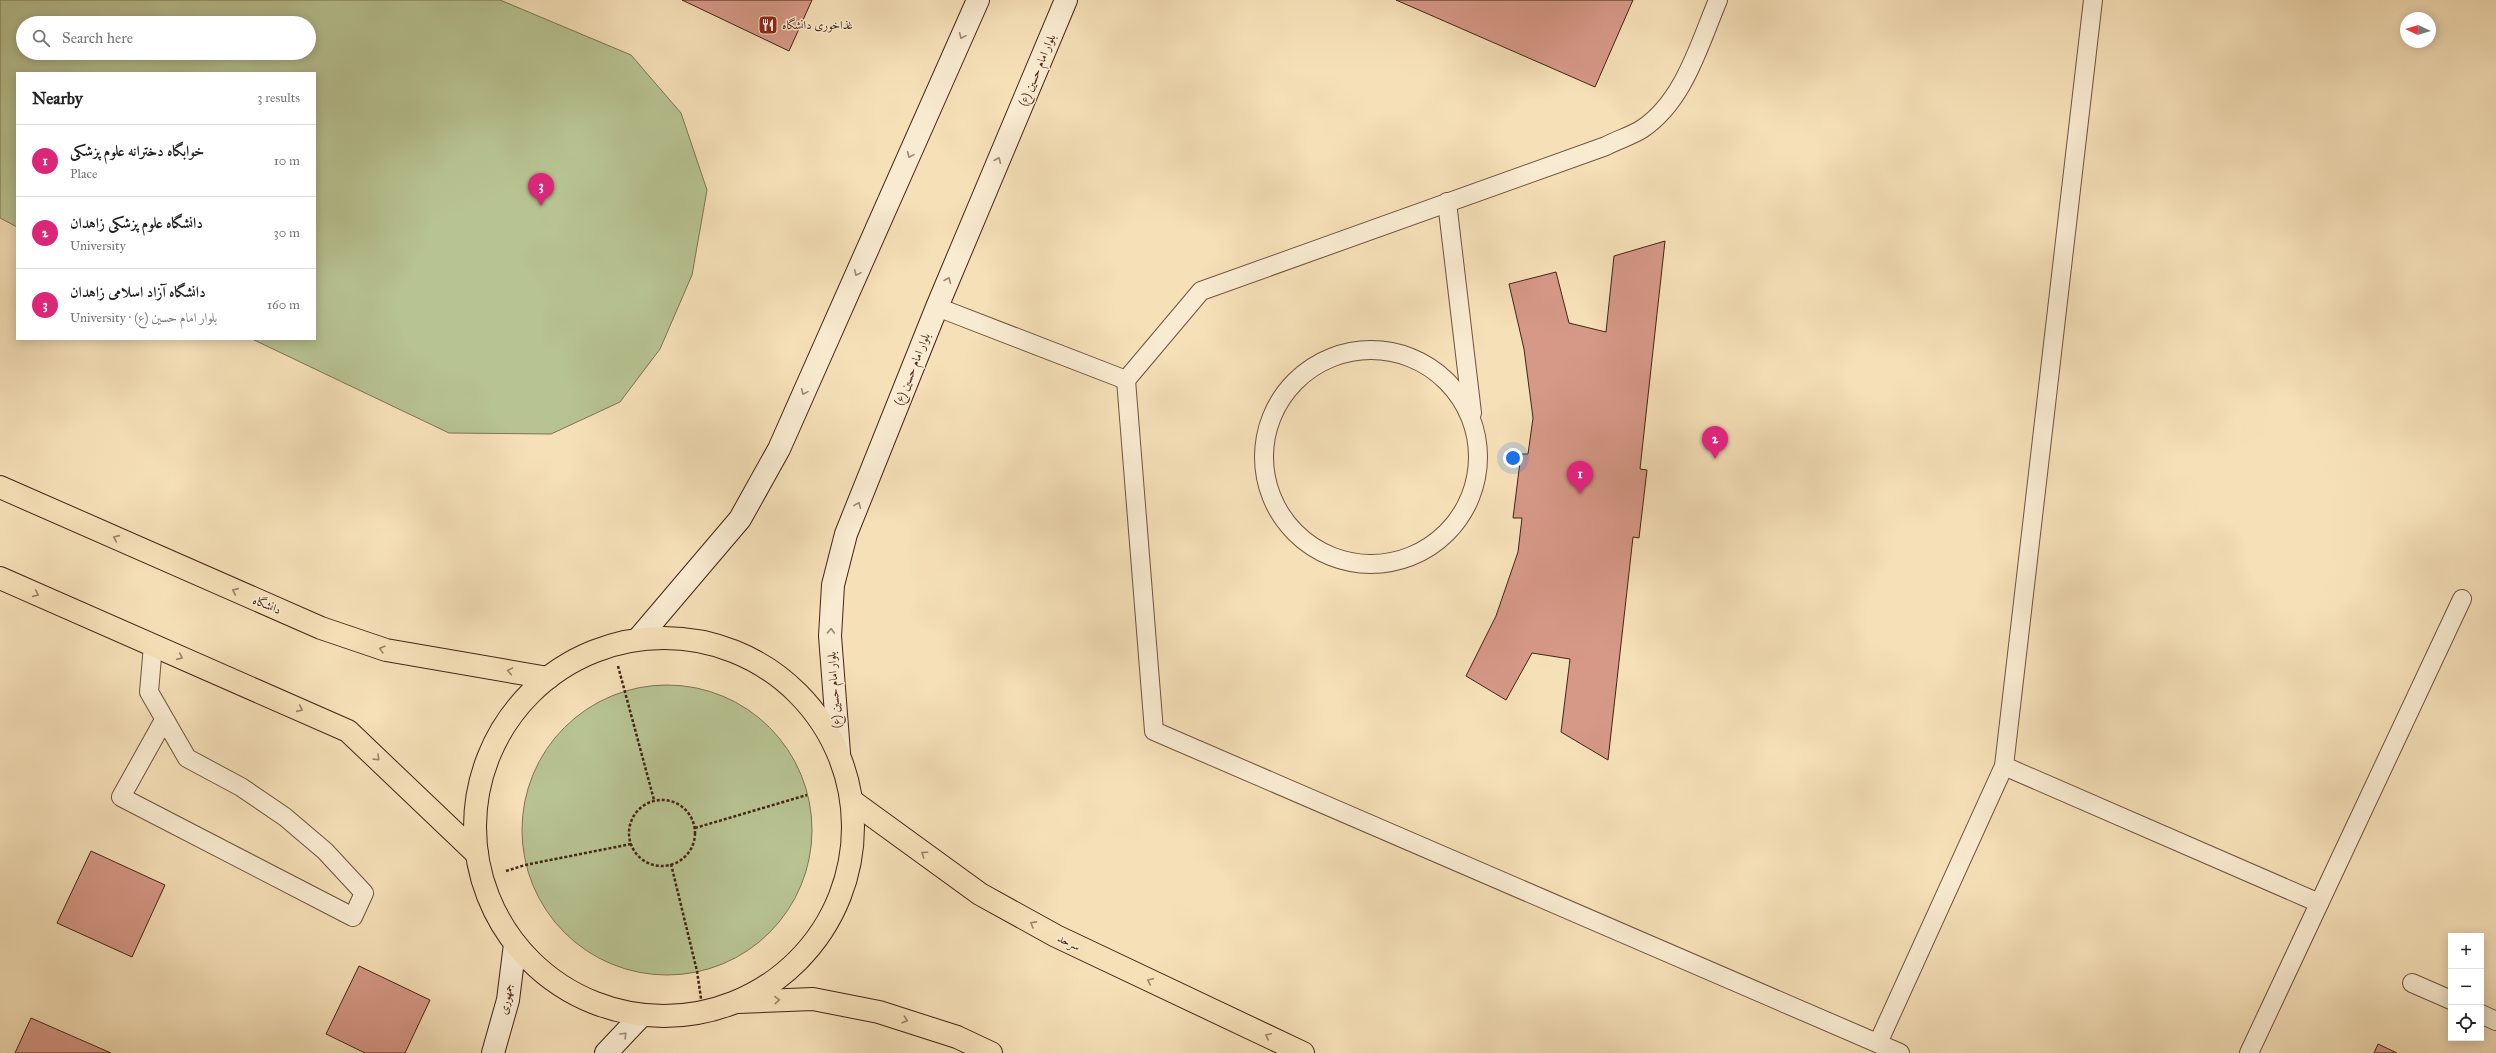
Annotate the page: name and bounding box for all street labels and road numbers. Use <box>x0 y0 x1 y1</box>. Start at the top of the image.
street label: بلوار امام حسین (ع) <box>1016 32 1062 110</box>
street label: بلوار امام حسین (ع) <box>891 331 937 409</box>
street label: دانشگاه <box>251 592 284 617</box>
street label: بلوار امام حسین (ع) <box>824 651 848 729</box>
street label: سرحد <box>1055 931 1083 954</box>
street label: جمهوری <box>496 982 517 1016</box>

